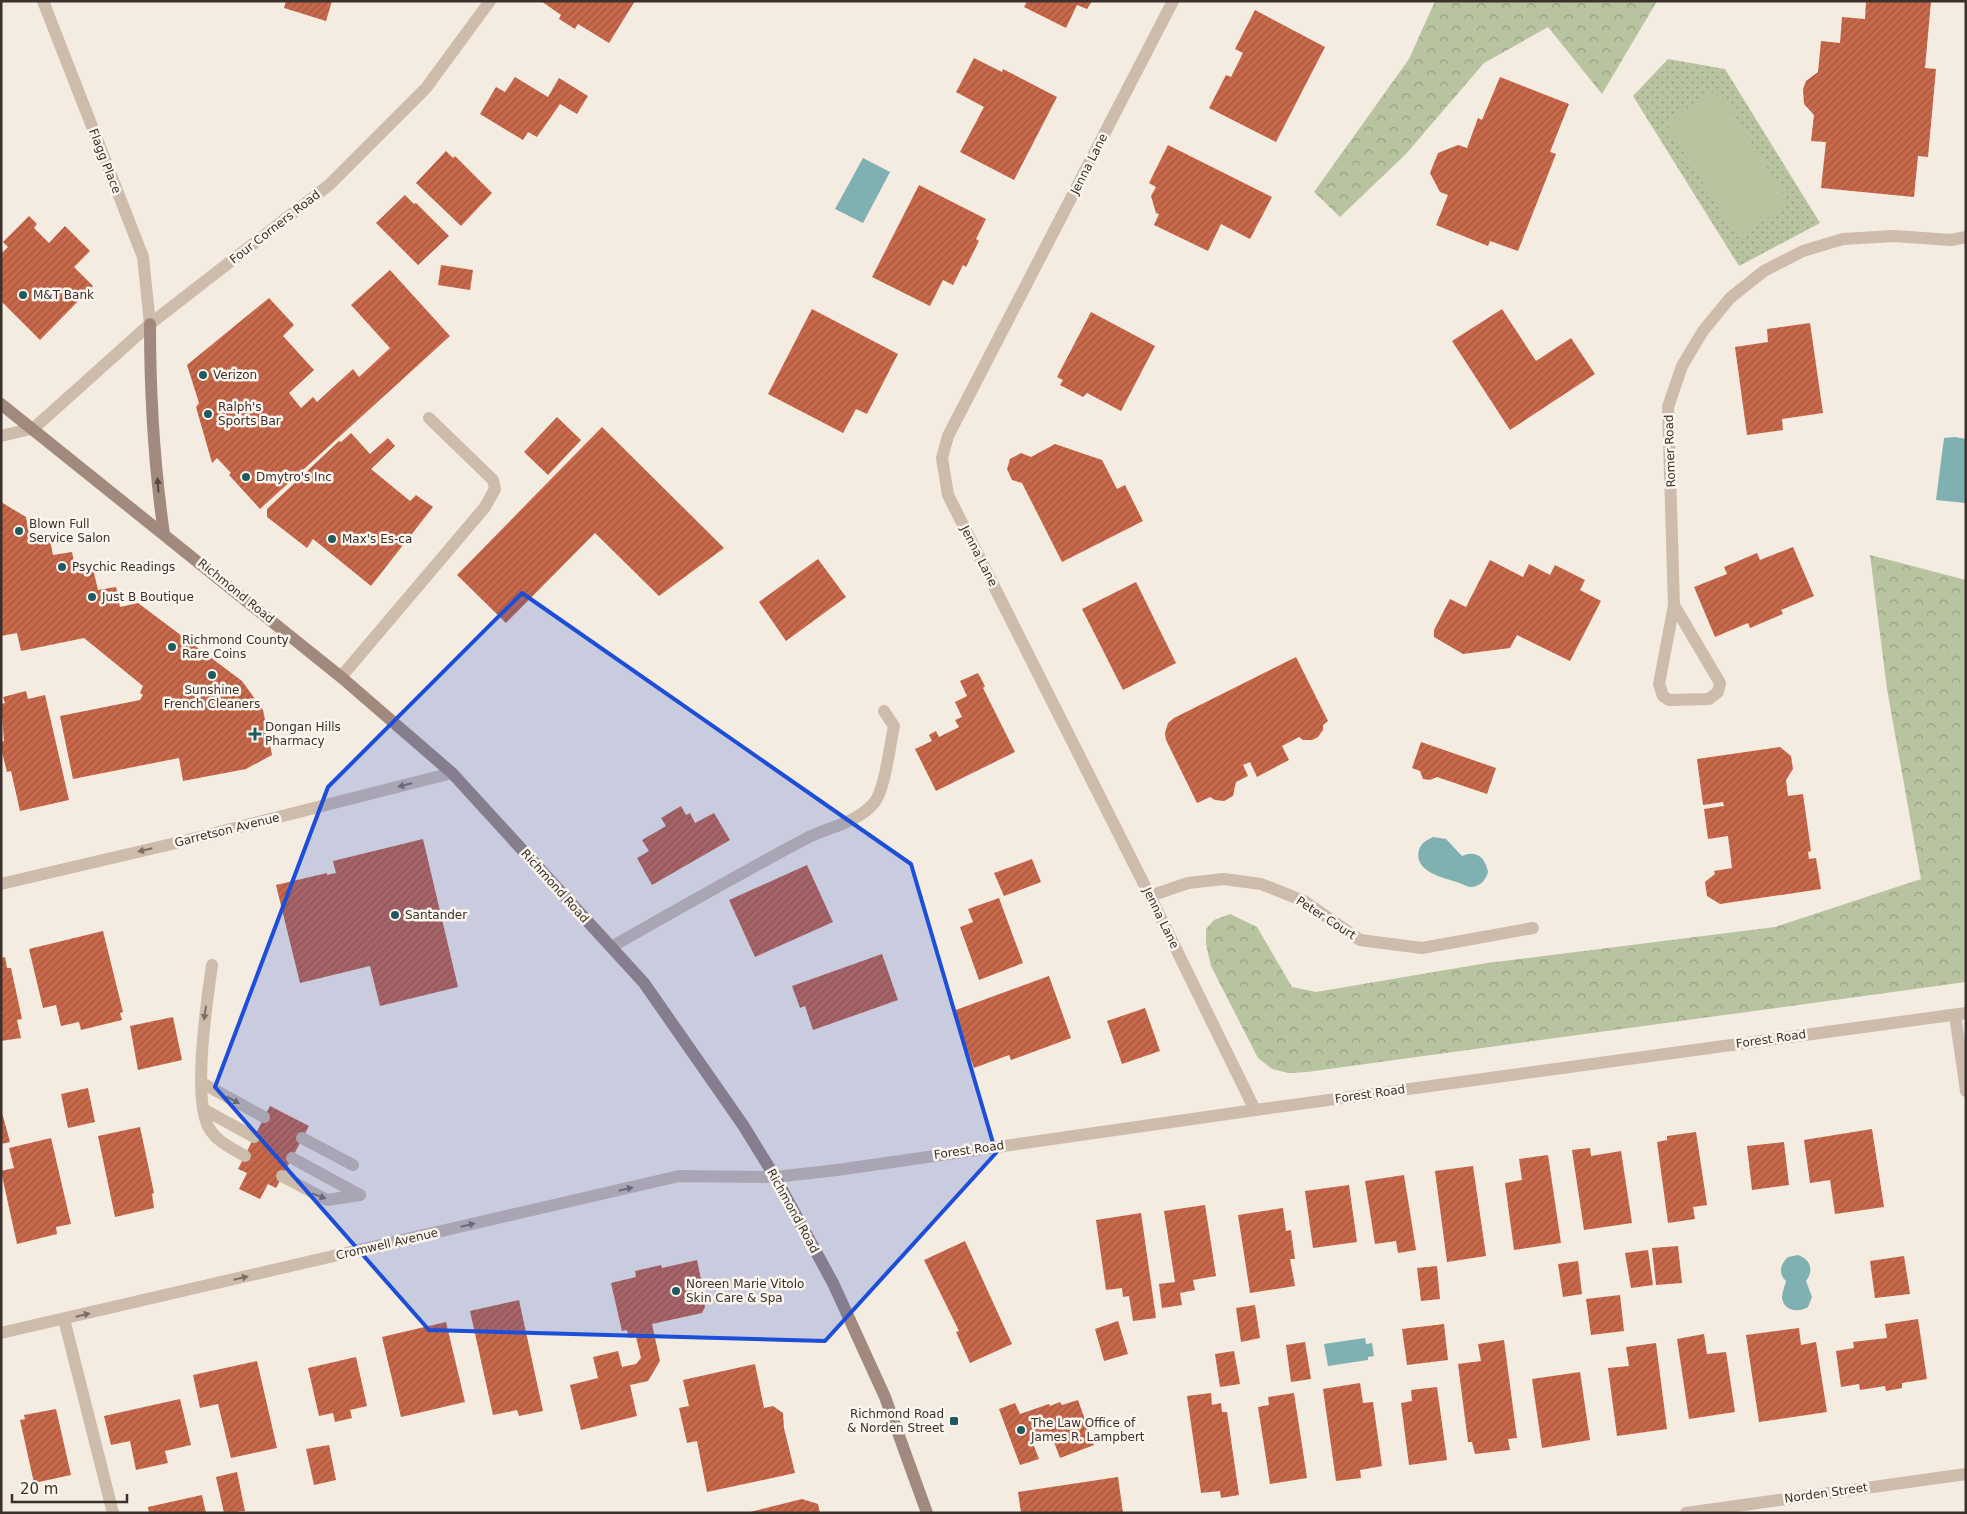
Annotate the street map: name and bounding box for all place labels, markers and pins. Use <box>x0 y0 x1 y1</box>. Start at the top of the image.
place label: M&T Bank <box>33 288 94 302</box>
marker: M&T Bank <box>17 289 29 301</box>
place label: Verizon <box>213 368 257 382</box>
marker: Verizon <box>197 369 209 381</box>
place label: Ralph's Sports Bar <box>218 400 281 428</box>
marker: Ralph's Sports Bar <box>202 408 214 420</box>
place label: Dmytro's Inc <box>256 470 332 484</box>
marker: Dmytro's Inc <box>240 471 252 483</box>
place label: Blown Full Service Salon <box>29 517 110 545</box>
marker: Blown Full Service Salon <box>13 525 25 537</box>
place label: Max's Es-ca <box>342 532 412 546</box>
marker: Max's Es-ca <box>326 533 338 545</box>
place label: Psychic Readings <box>72 560 175 574</box>
marker: Psychic Readings <box>56 561 68 573</box>
place label: Just B Boutique <box>101 590 194 604</box>
marker: Just B Boutique <box>86 591 98 603</box>
place label: Richmond County Rare Coins <box>182 633 289 661</box>
marker: Richmond County Rare Coins <box>166 641 178 653</box>
marker: Sunshine French Cleaners <box>206 669 218 681</box>
place label: Sunshine French Cleaners <box>164 683 260 711</box>
place label: Dongan Hills Pharmacy <box>265 720 341 748</box>
marker: Dongan Hills Pharmacy <box>249 728 261 740</box>
place label: Santander <box>405 908 467 922</box>
marker: Santander <box>389 909 401 921</box>
place label: Noreen Marie Vitolo Skin Care & Spa <box>686 1277 804 1305</box>
marker: Noreen Marie Vitolo Skin Care & Spa <box>670 1285 682 1297</box>
place label: Richmond Road & Norden Street <box>847 1407 944 1435</box>
marker: Richmond Road & Norden Street <box>948 1415 960 1427</box>
place label: The Law Office of James R. Lampbert <box>1030 1416 1145 1444</box>
marker: The Law Office of James R. Lampbert <box>1015 1424 1027 1436</box>

